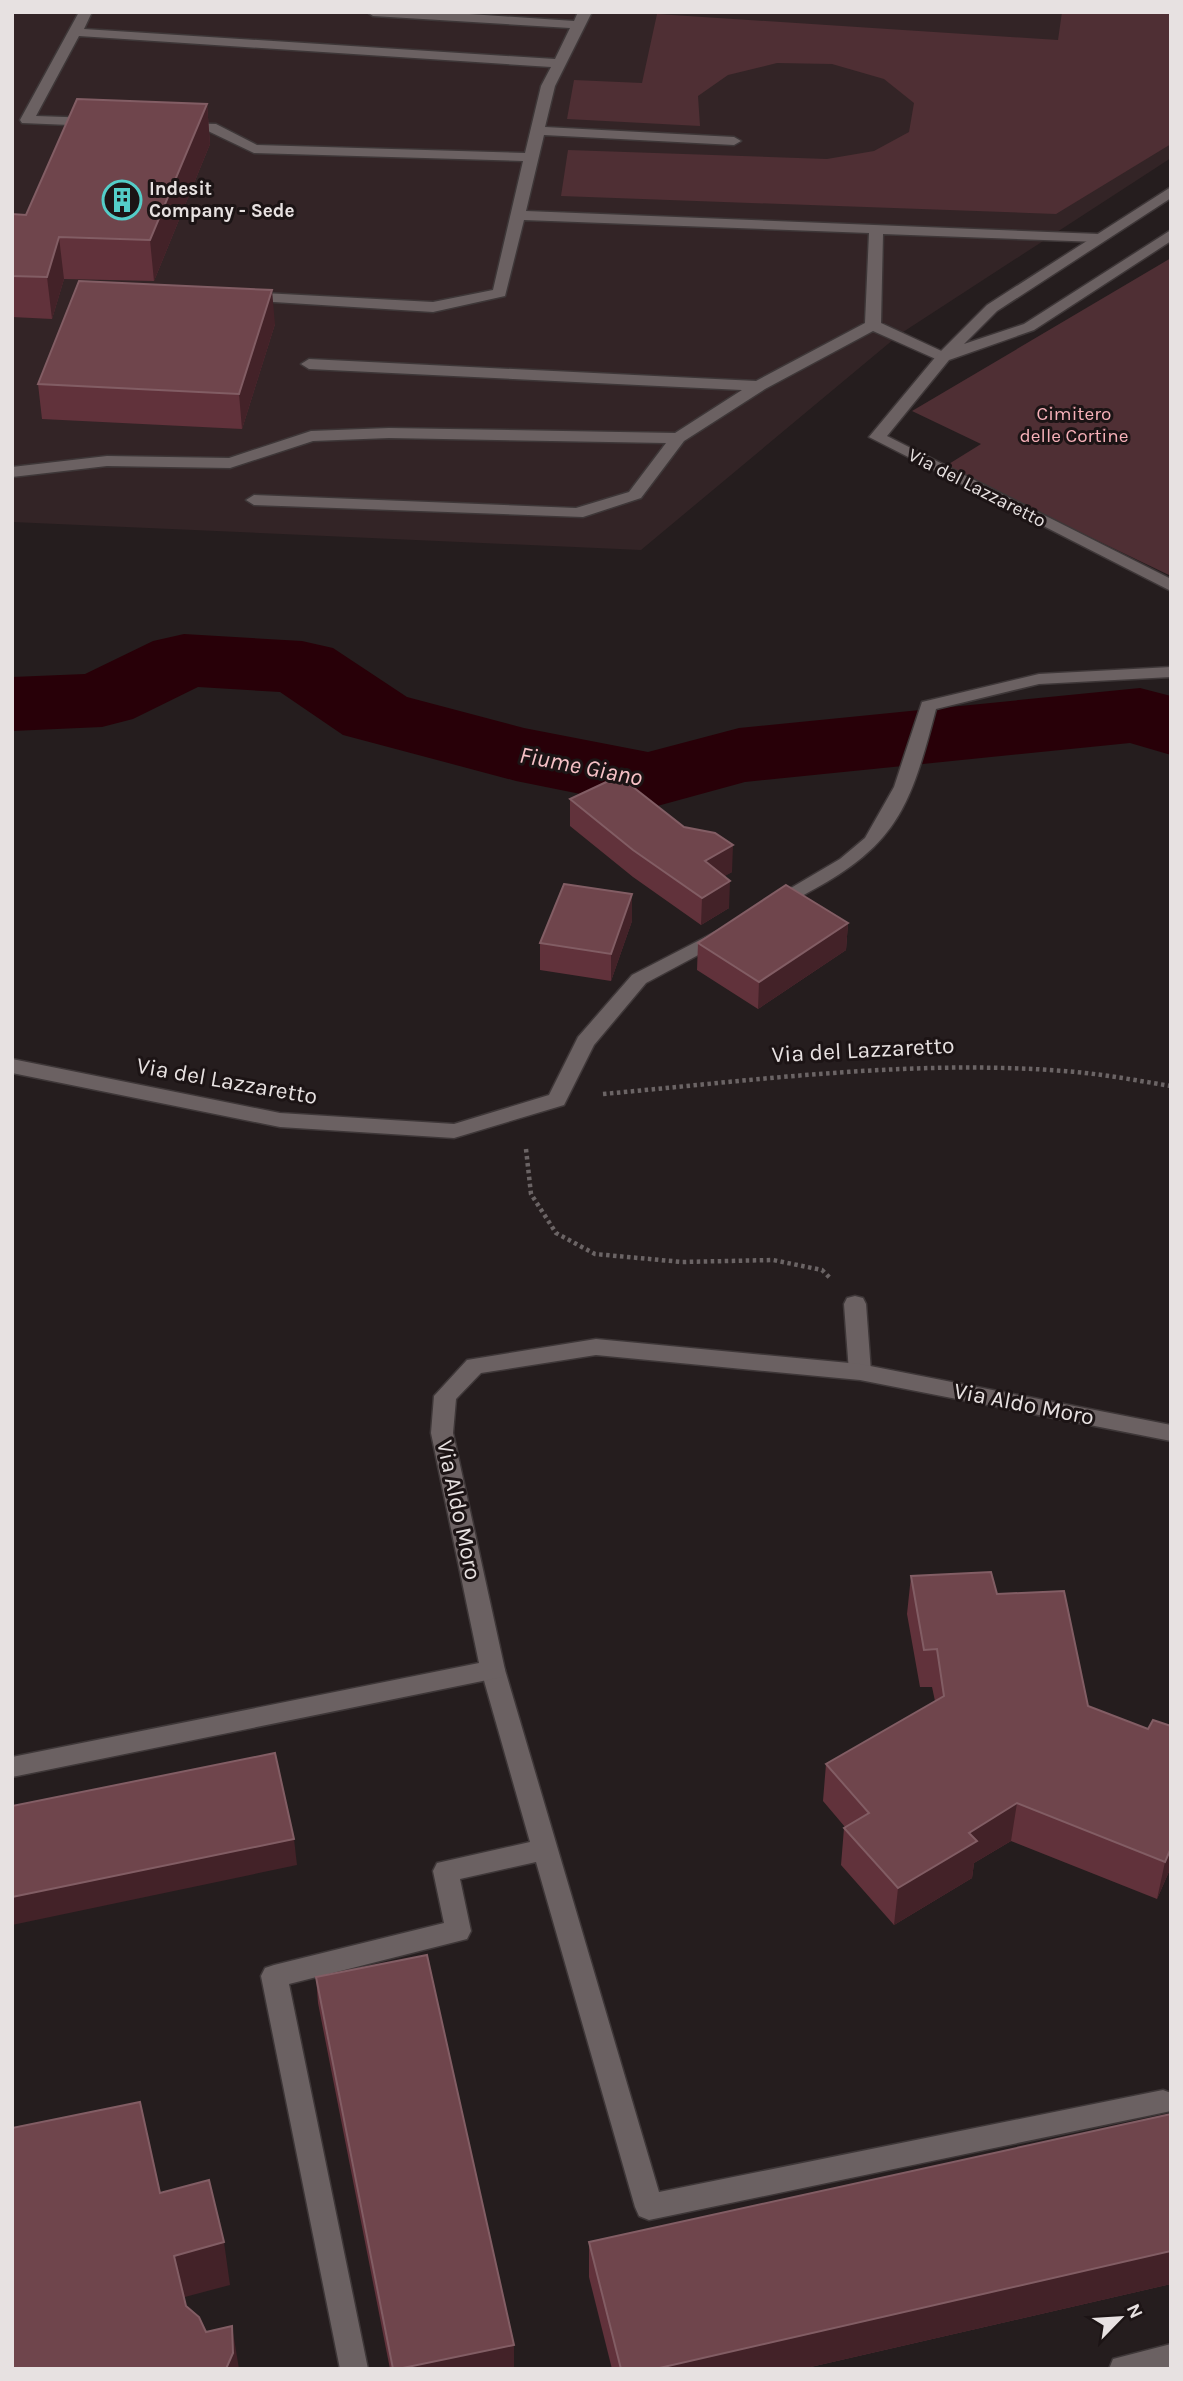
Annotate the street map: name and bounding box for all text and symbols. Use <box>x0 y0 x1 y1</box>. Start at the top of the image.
place label: Indesit Company - Sede <box>149 178 295 222</box>
building icon: Indesit Company - Sede <box>101 179 143 221</box>
park label: Cimitero delle Cortine <box>1020 403 1128 447</box>
street label: Via del Lazzaretto <box>905 444 1049 532</box>
water label: Fiume Giano <box>517 740 645 792</box>
street label: Via del Lazzaretto <box>771 1032 955 1068</box>
street label: Via del Lazzaretto <box>134 1052 320 1110</box>
street label: Via Aldo Moro <box>952 1377 1096 1431</box>
street label: Via Aldo Moro <box>431 1438 487 1582</box>
north arrow <box>1085 2283 1155 2353</box>
text: N <box>1122 2300 1147 2322</box>

